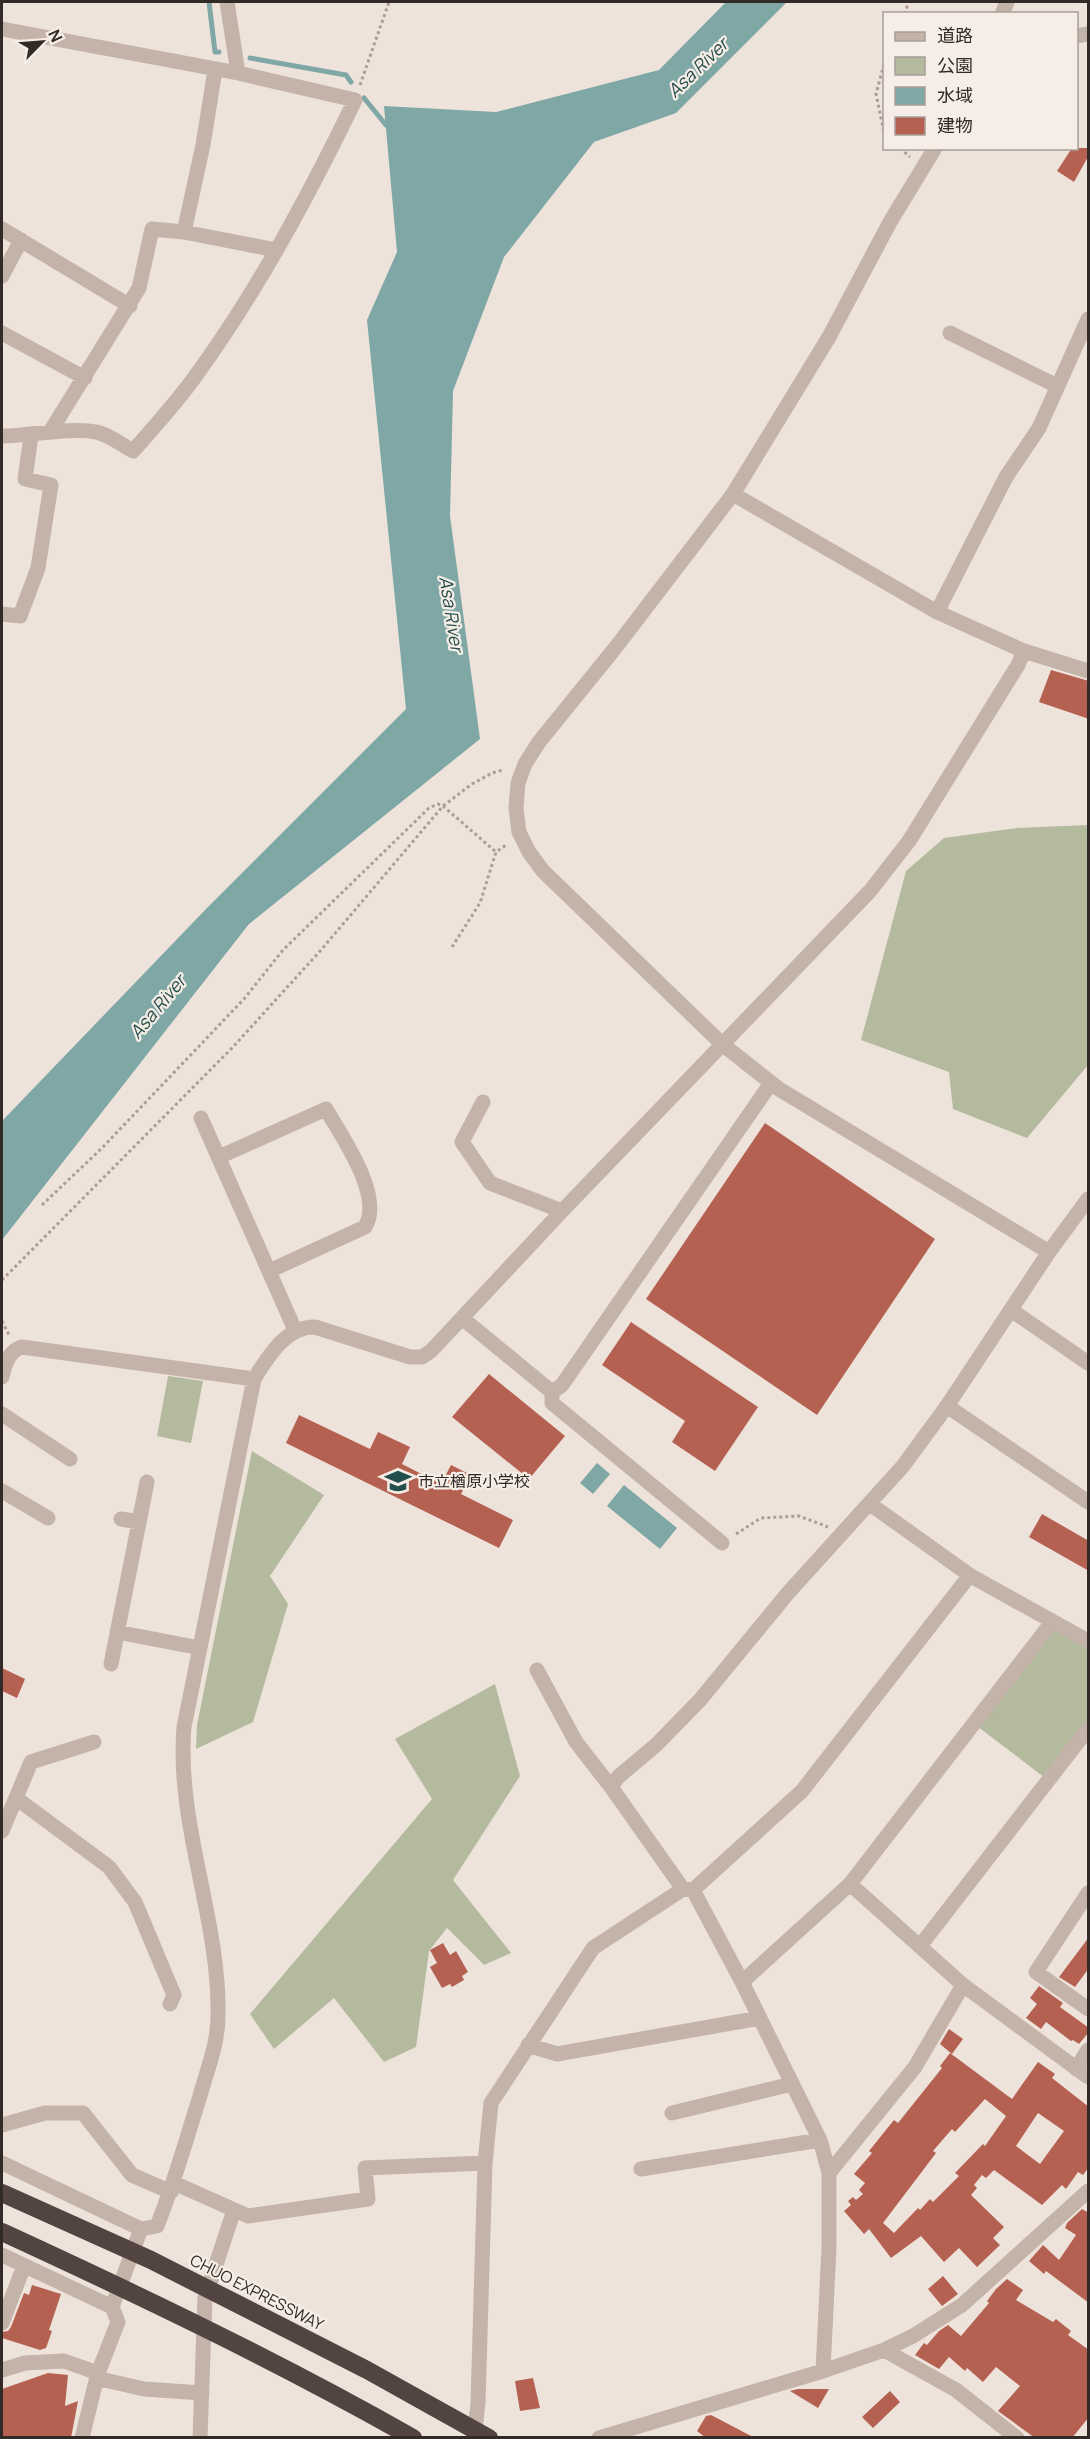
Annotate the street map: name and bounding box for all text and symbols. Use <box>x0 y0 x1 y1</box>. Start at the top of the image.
north arrow <box>12 12 72 72</box>
legend <box>883 12 1078 150</box>
text: 道路 <box>937 23 973 47</box>
text: N <box>43 26 68 46</box>
water label: Asa River <box>662 31 735 102</box>
text: 公園 <box>937 53 973 77</box>
text: 水域 <box>937 83 973 107</box>
text: 建物 <box>937 113 973 137</box>
water label: Asa River <box>434 575 470 656</box>
water label: Asa River <box>124 968 192 1043</box>
school or university icon: 市立楢原小学校 <box>383 1466 413 1496</box>
place label: 市立楢原小学校 <box>418 1470 530 1492</box>
street label: CHUO EXPRESSWAY <box>186 2249 328 2335</box>

